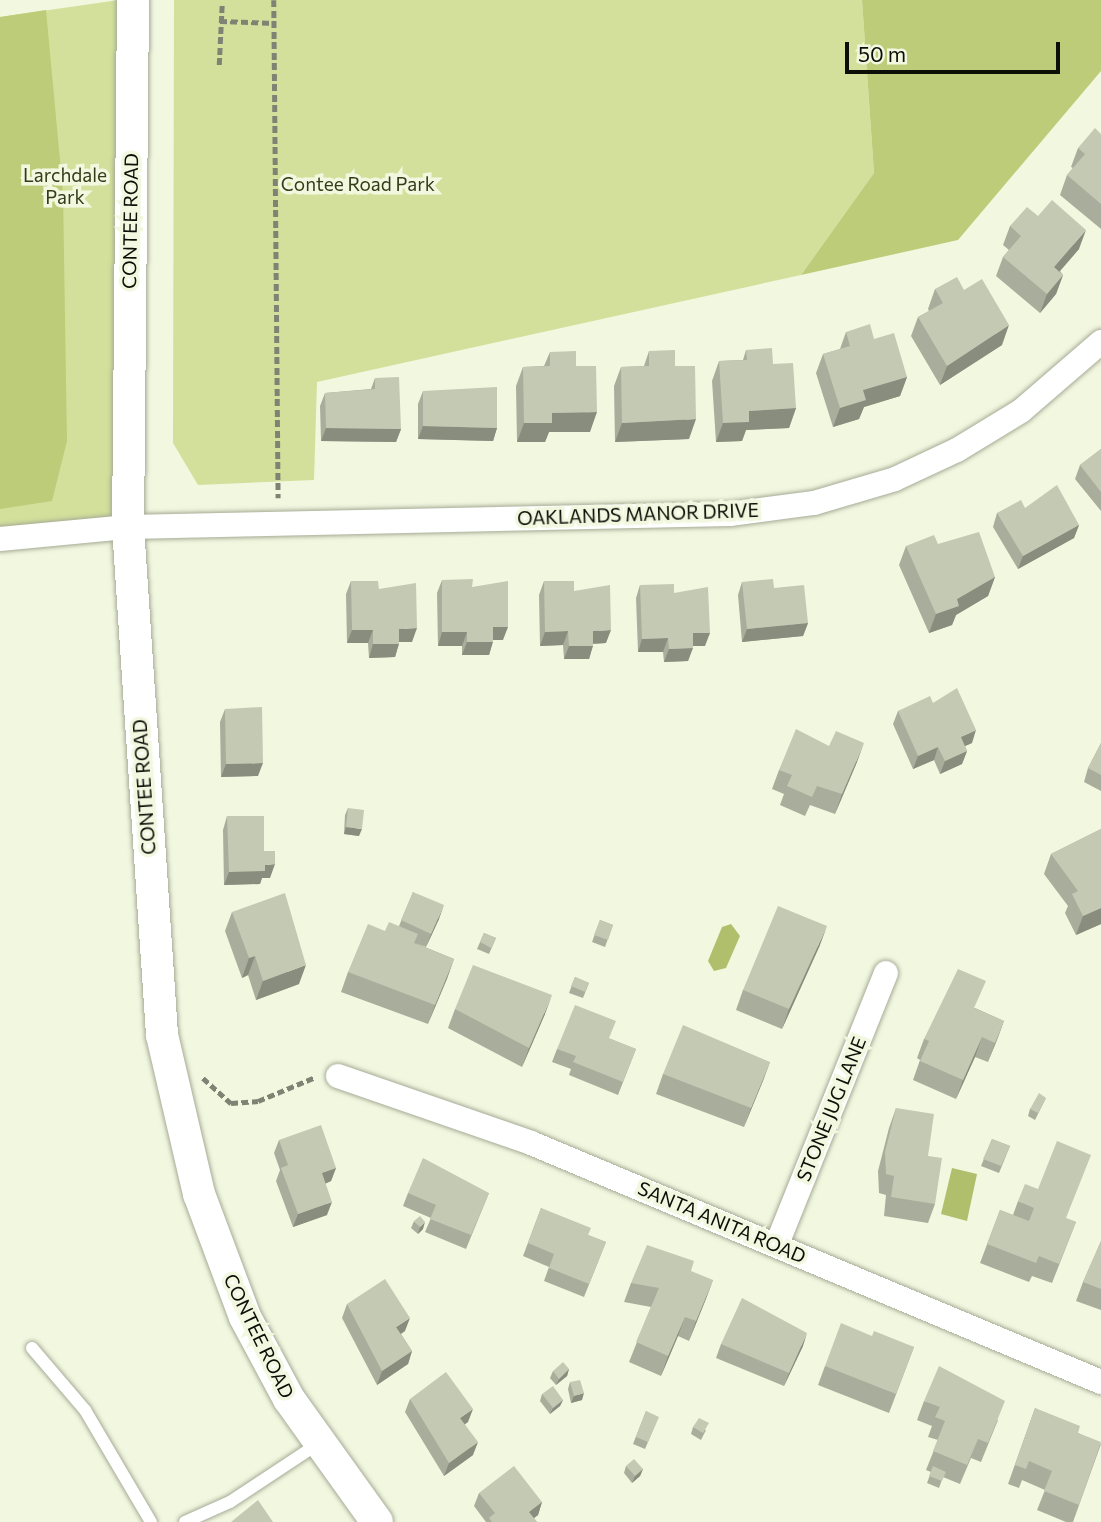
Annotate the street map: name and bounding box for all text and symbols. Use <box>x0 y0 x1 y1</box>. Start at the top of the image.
scale bar <box>849 28 1064 72</box>
text: 50 m <box>858 41 906 66</box>
street label: CONTEE ROAD <box>117 153 143 289</box>
park label: Larchdale Park <box>23 164 107 208</box>
park label: Contee Road Park <box>281 173 435 195</box>
street label: OAKLANDS MANOR DRIVE <box>517 498 759 530</box>
street label: CONTEE ROAD <box>128 719 160 855</box>
street label: STONE JUG LANE <box>792 1033 870 1185</box>
street label: SANTA ANITA ROAD <box>635 1176 809 1268</box>
street label: CONTEE ROAD <box>219 1270 299 1402</box>

